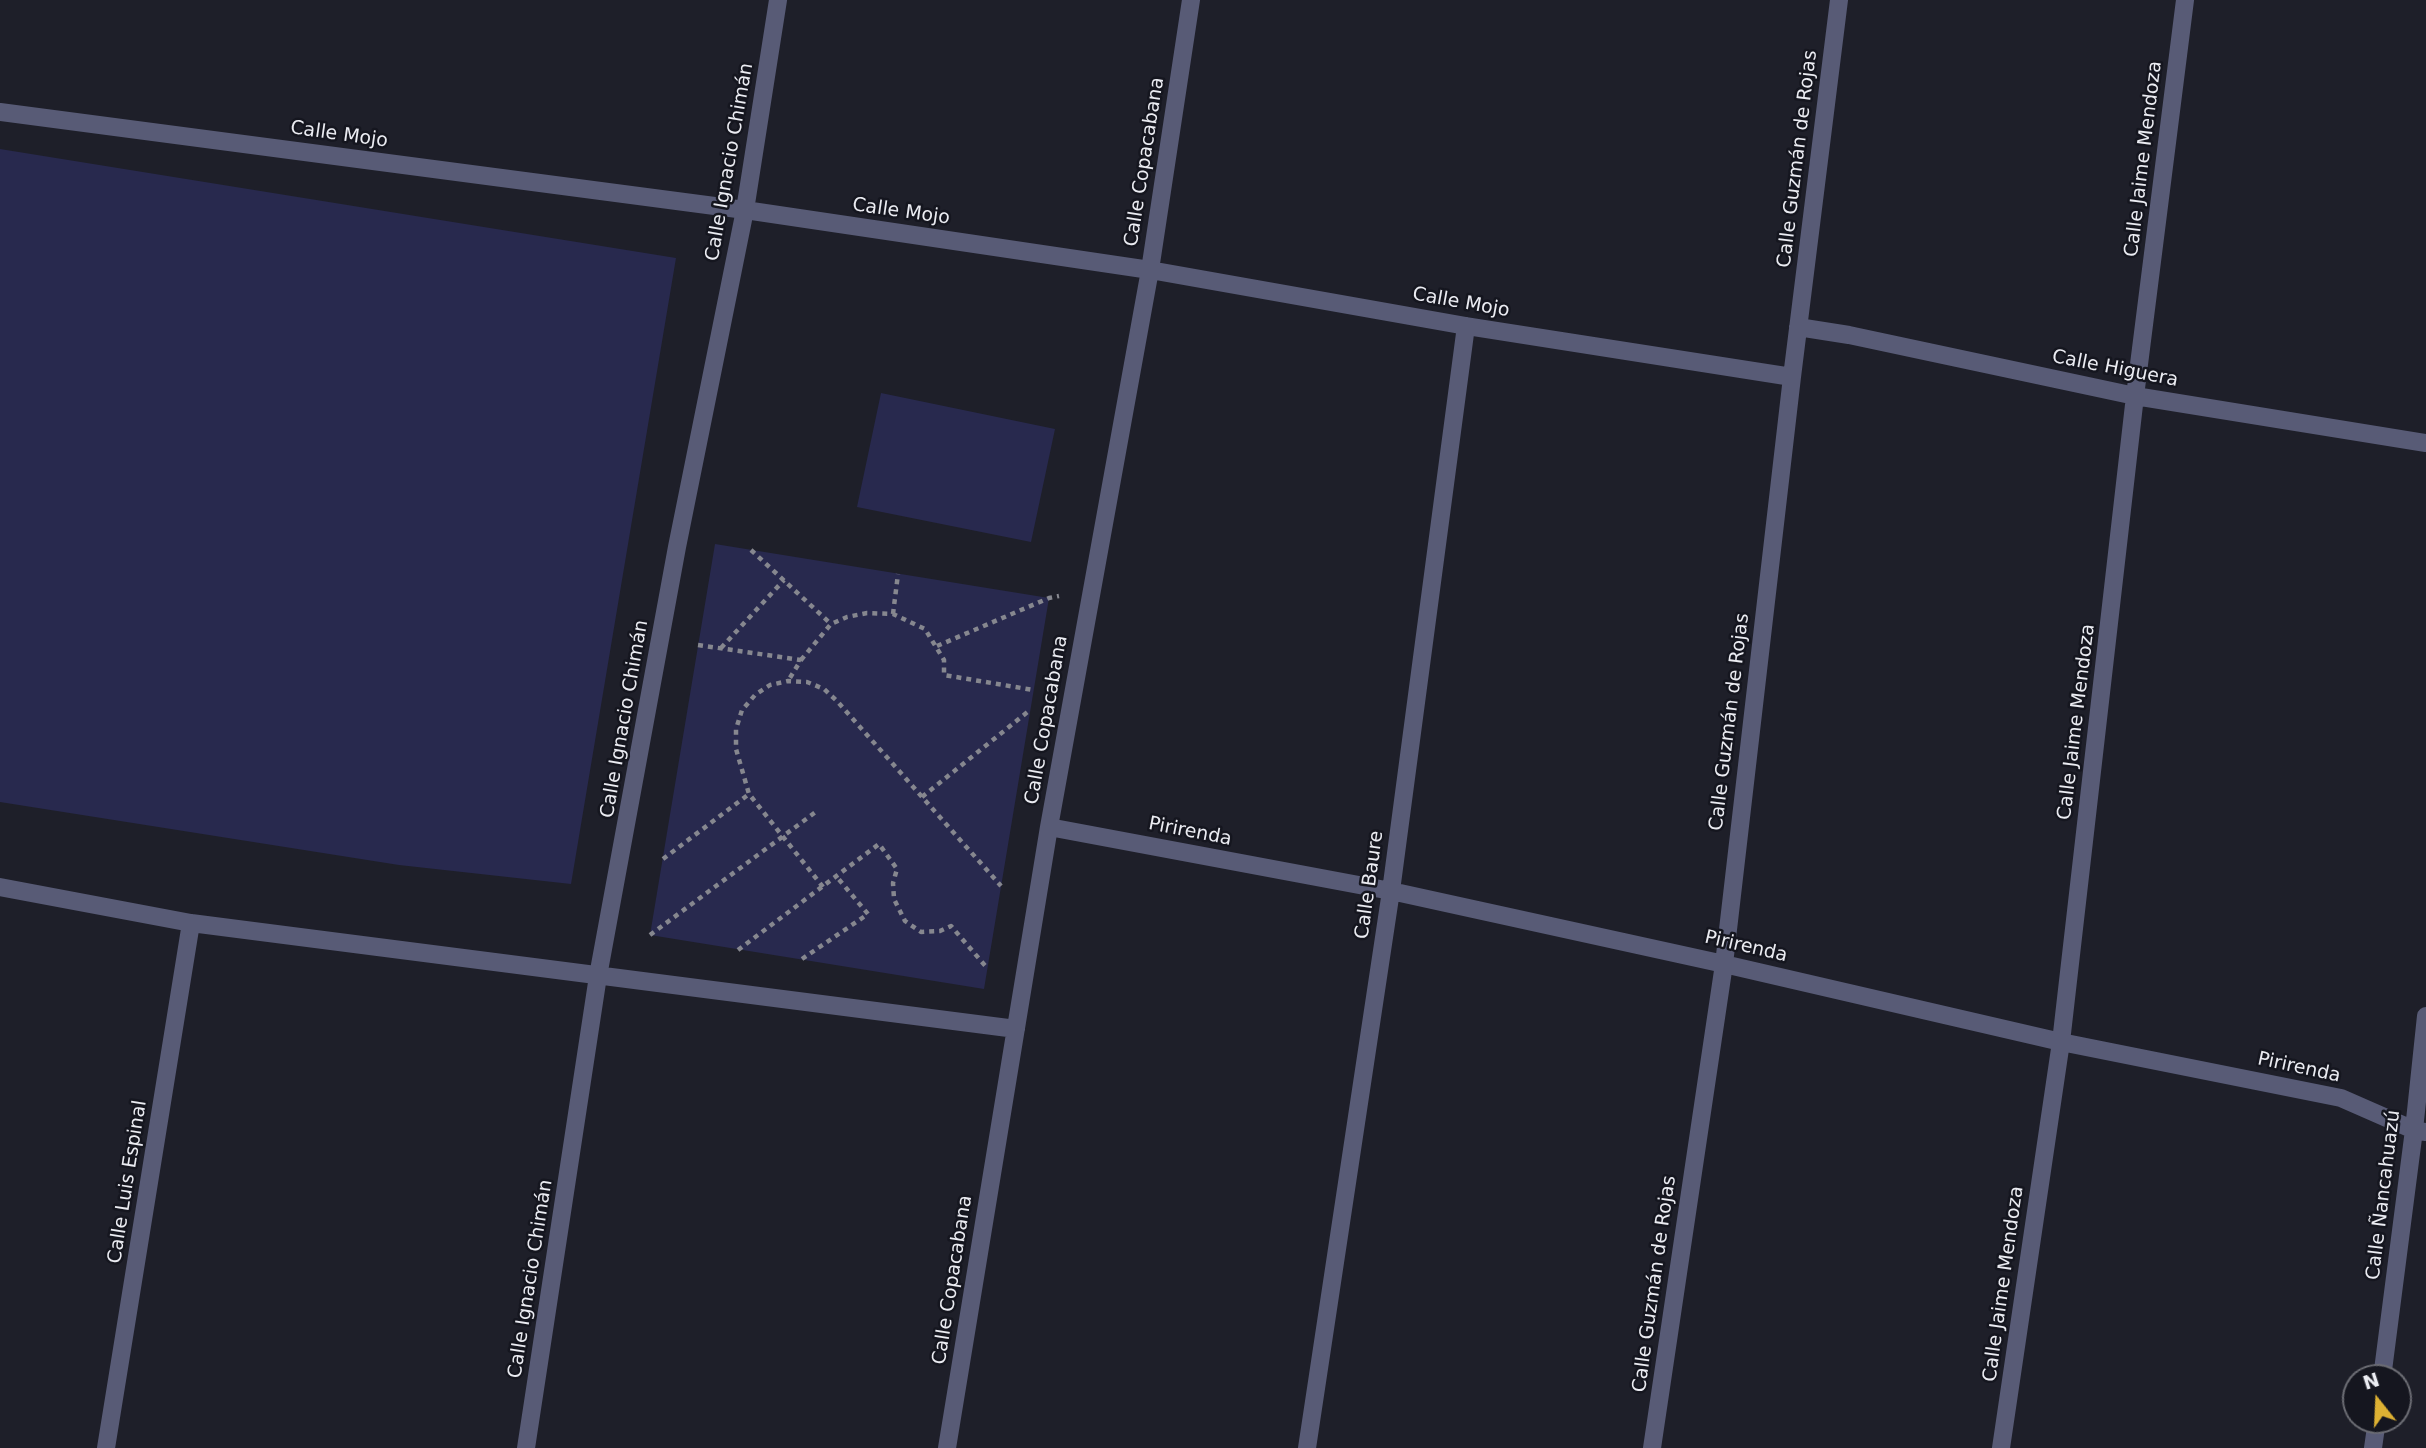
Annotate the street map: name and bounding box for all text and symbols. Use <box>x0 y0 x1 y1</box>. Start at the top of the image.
street label: Calle Guzmán de Rojas <box>1773 49 1823 269</box>
street label: Calle Jaime Mendoza <box>2121 60 2167 258</box>
street label: Calle Ignacio Chimán <box>701 61 759 263</box>
street label: Calle Copacabana <box>1120 76 1170 248</box>
street label: Calle Mojo <box>289 117 389 153</box>
street label: Calle Mojo <box>851 194 951 230</box>
street label: Calle Mojo <box>1411 283 1511 323</box>
street label: Calle Higuera <box>2050 346 2180 392</box>
street label: Calle Guzmán de Rojas <box>1705 612 1755 832</box>
street label: Calle Ignacio Chimán <box>596 618 654 820</box>
street label: Calle Jaime Mendoza <box>2054 623 2100 821</box>
street label: Calle Copacabana <box>1021 634 1073 806</box>
street label: Pirirenda <box>1146 813 1234 851</box>
street label: Calle Baure <box>1351 829 1389 941</box>
street label: Pirirenda <box>1702 926 1790 968</box>
street label: Pirirenda <box>2255 1048 2343 1088</box>
street label: Calle Luis Espinal <box>104 1099 152 1265</box>
street label: Calle Ñancahuazú <box>2362 1109 2406 1281</box>
street label: Calle Guzmán de Rojas <box>1628 1174 1682 1394</box>
street label: Calle Ignacio Chimán <box>504 1178 558 1380</box>
street label: Calle Jaime Mendoza <box>1979 1185 2029 1383</box>
street label: Calle Copacabana <box>928 1194 978 1366</box>
north arrow <box>2342 1364 2412 1434</box>
text: N <box>2360 1368 2382 1394</box>

